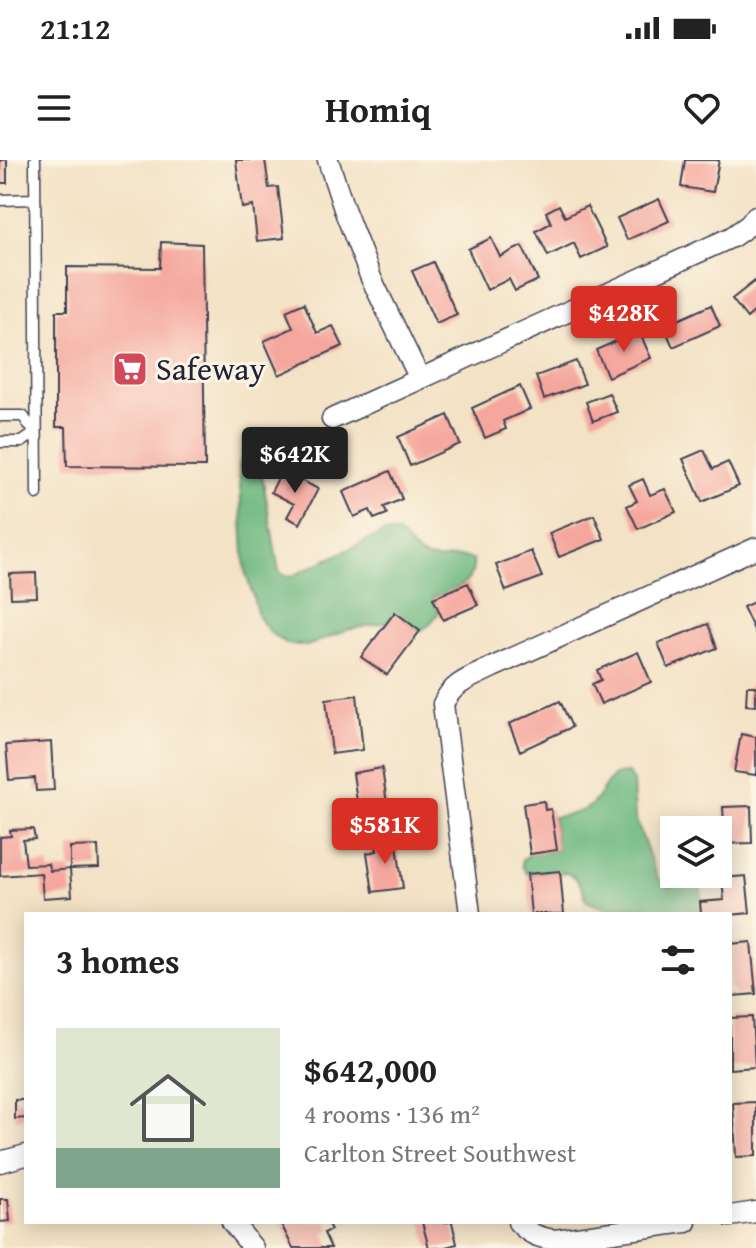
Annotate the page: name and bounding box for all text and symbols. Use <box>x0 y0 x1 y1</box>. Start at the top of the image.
text: 21:12 <box>40 6 111 50</box>
text: Homiq <box>325 82 431 135</box>
icon: menu <box>32 86 76 130</box>
icon: heart <box>680 86 724 130</box>
pin: $428K <box>568 286 680 354</box>
text: $428K <box>589 292 659 331</box>
place label: Safeway <box>156 345 265 392</box>
supermarket icon: Safeway <box>111 350 149 388</box>
pin: $642K <box>239 427 351 495</box>
text: $642K <box>260 433 330 472</box>
pin: $581K <box>329 798 441 866</box>
text: $581K <box>350 804 420 843</box>
map controls <box>660 816 732 888</box>
button: layers <box>660 816 732 888</box>
text: 3 homes <box>56 936 180 985</box>
icon: filters <box>656 938 700 982</box>
text: $642,000 <box>304 1045 437 1094</box>
icon: home <box>120 1060 216 1156</box>
text: 4 rooms · 136 m² <box>304 1094 480 1133</box>
text: Carlton Street Southwest <box>304 1133 576 1172</box>

